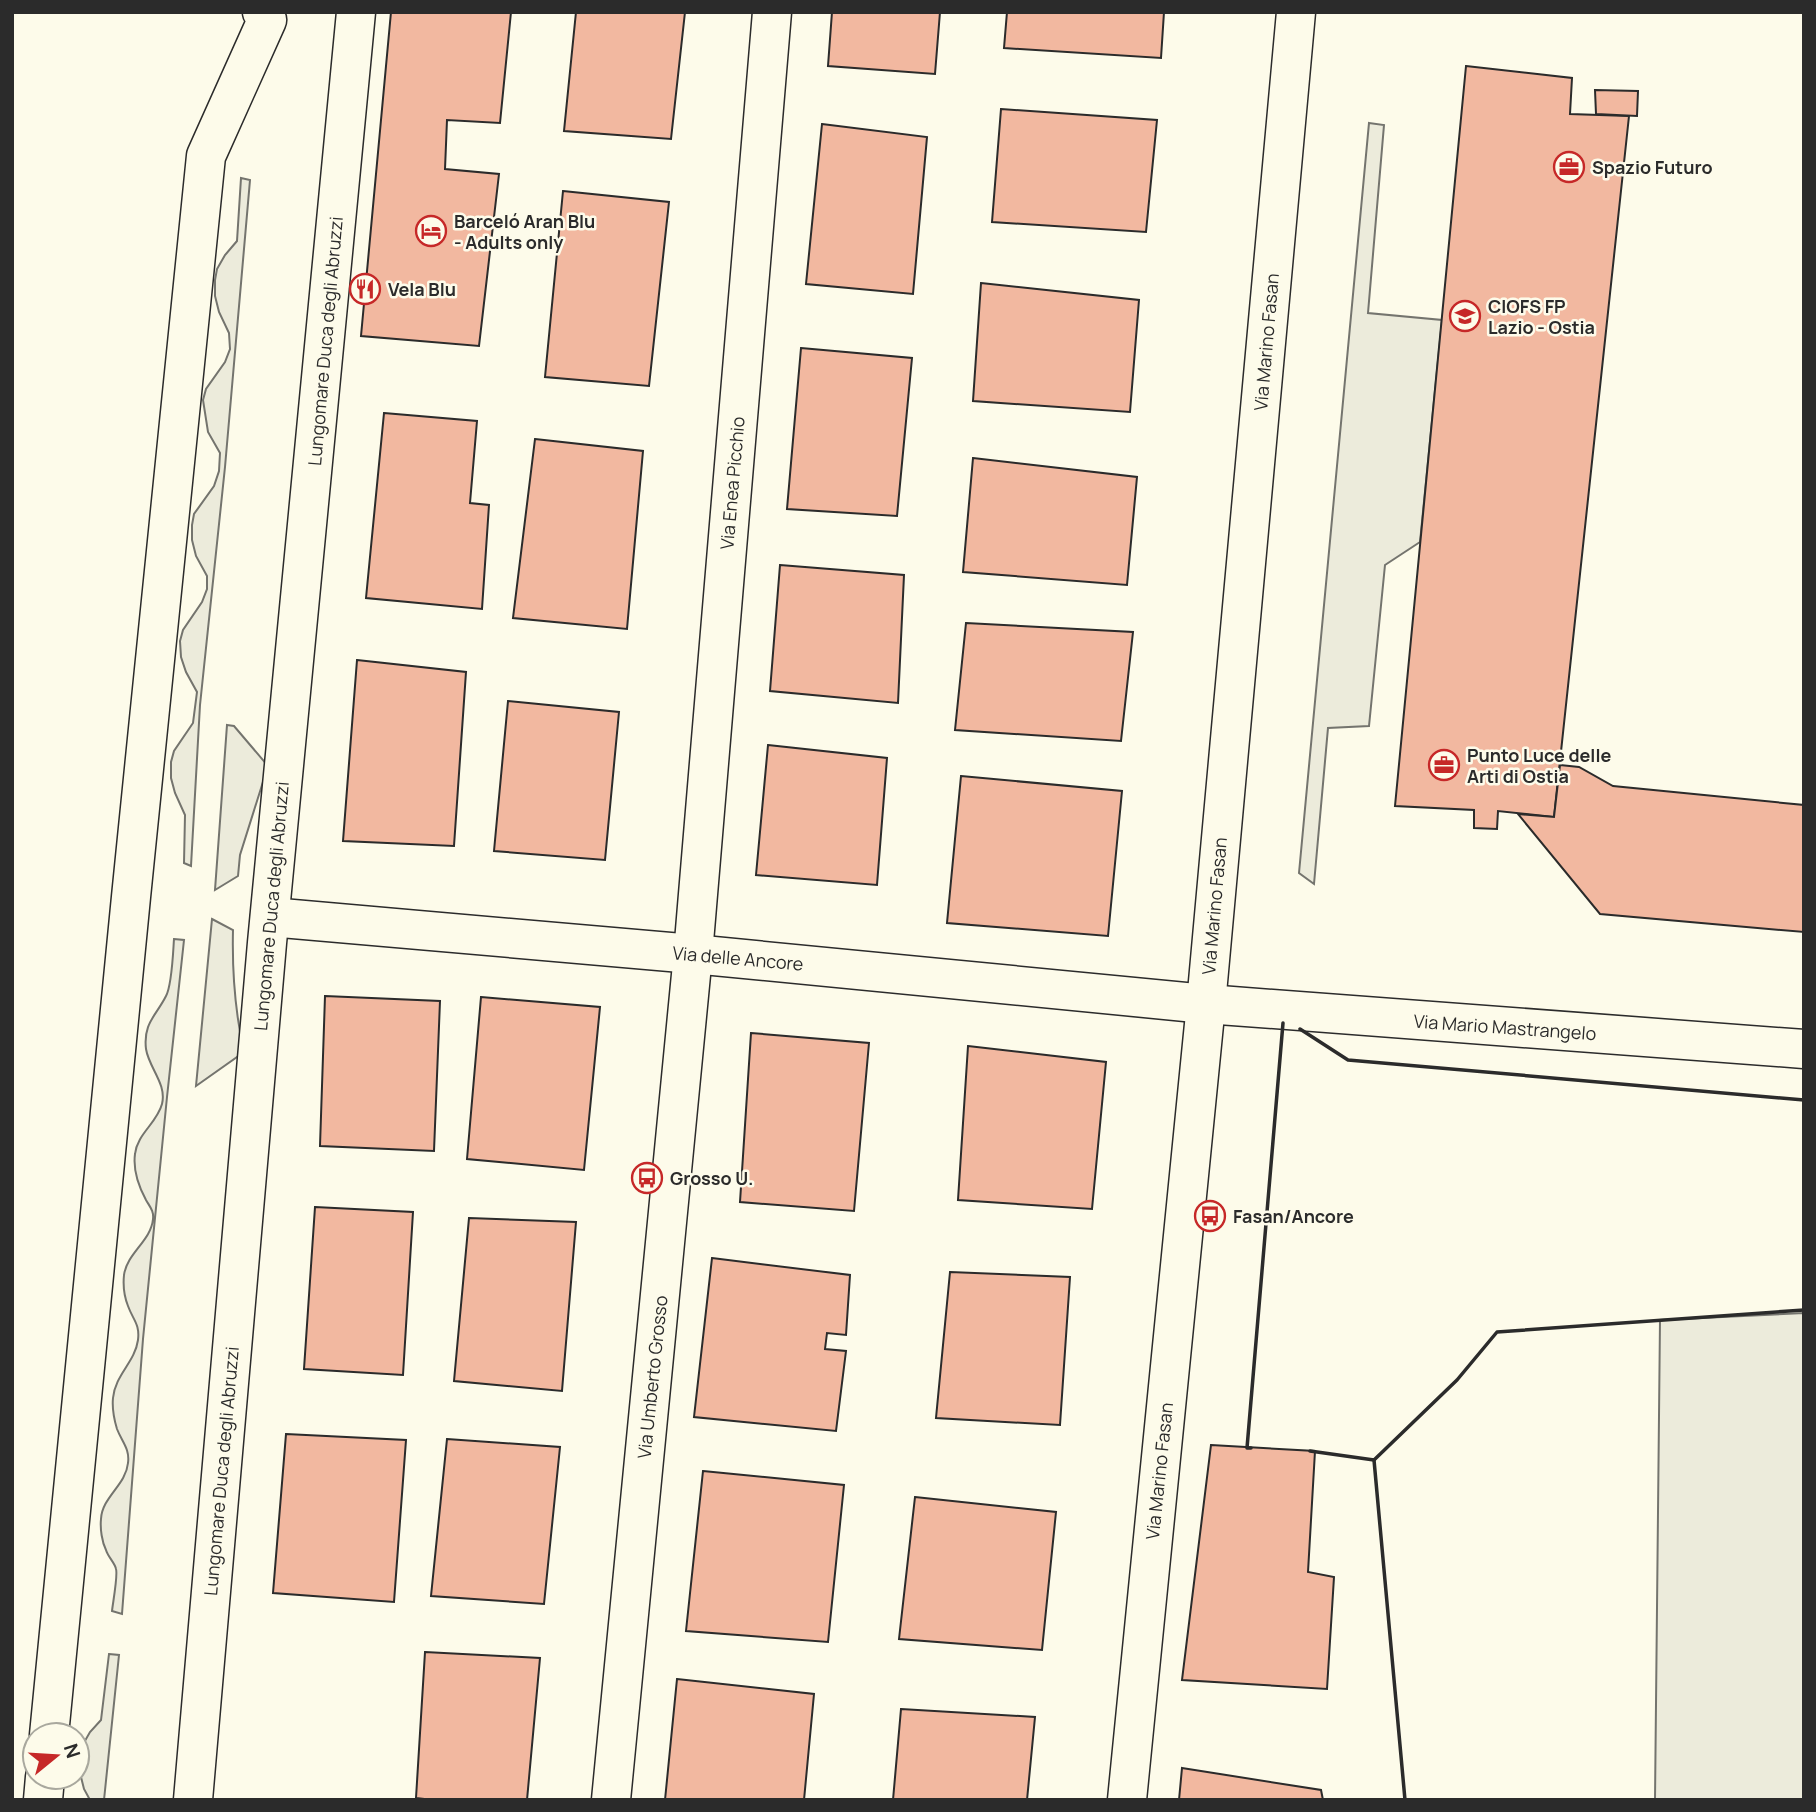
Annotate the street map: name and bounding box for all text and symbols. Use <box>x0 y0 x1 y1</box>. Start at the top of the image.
office icon: Spazio Futuro <box>1552 150 1586 184</box>
place label: Spazio Futuro <box>1592 155 1713 179</box>
place label: Barceló Aran Blu - Adults only <box>454 209 595 254</box>
hotel icon: Barceló Aran Blu - Adults only <box>414 214 448 248</box>
street label: Lungomare Duca degli Abruzzi <box>302 215 348 467</box>
restaurant icon: Vela Blu <box>348 272 382 306</box>
street label: Via Marino Fasan <box>1248 272 1284 412</box>
place label: Vela Blu <box>388 277 456 301</box>
place label: CIOFS FP Lazio - Ostia <box>1488 294 1595 339</box>
school or university icon: CIOFS FP Lazio - Ostia <box>1448 299 1482 333</box>
street label: Via Enea Picchio <box>714 415 750 551</box>
place label: Punto Luce delle Arti di Ostia <box>1467 743 1611 788</box>
office icon: Punto Luce delle Arti di Ostia <box>1427 748 1461 782</box>
street label: Lungomare Duca degli Abruzzi <box>248 780 294 1032</box>
street label: Via Marino Fasan <box>1196 836 1232 976</box>
street label: Via delle Ancore <box>672 940 804 976</box>
street label: Via Mario Mastrangelo <box>1413 1009 1597 1045</box>
bus stop icon: Grosso U. <box>630 1161 664 1195</box>
place label: Grosso U. <box>670 1166 753 1190</box>
bus stop icon: Fasan/Ancore <box>1193 1199 1227 1233</box>
place label: Fasan/Ancore <box>1233 1204 1354 1228</box>
street label: Via Umberto Grosso <box>631 1294 673 1460</box>
street label: Lungomare Duca degli Abruzzi <box>198 1345 244 1597</box>
street label: Via Marino Fasan <box>1140 1401 1178 1541</box>
north arrow <box>21 1721 91 1791</box>
text: N <box>58 1740 87 1761</box>

